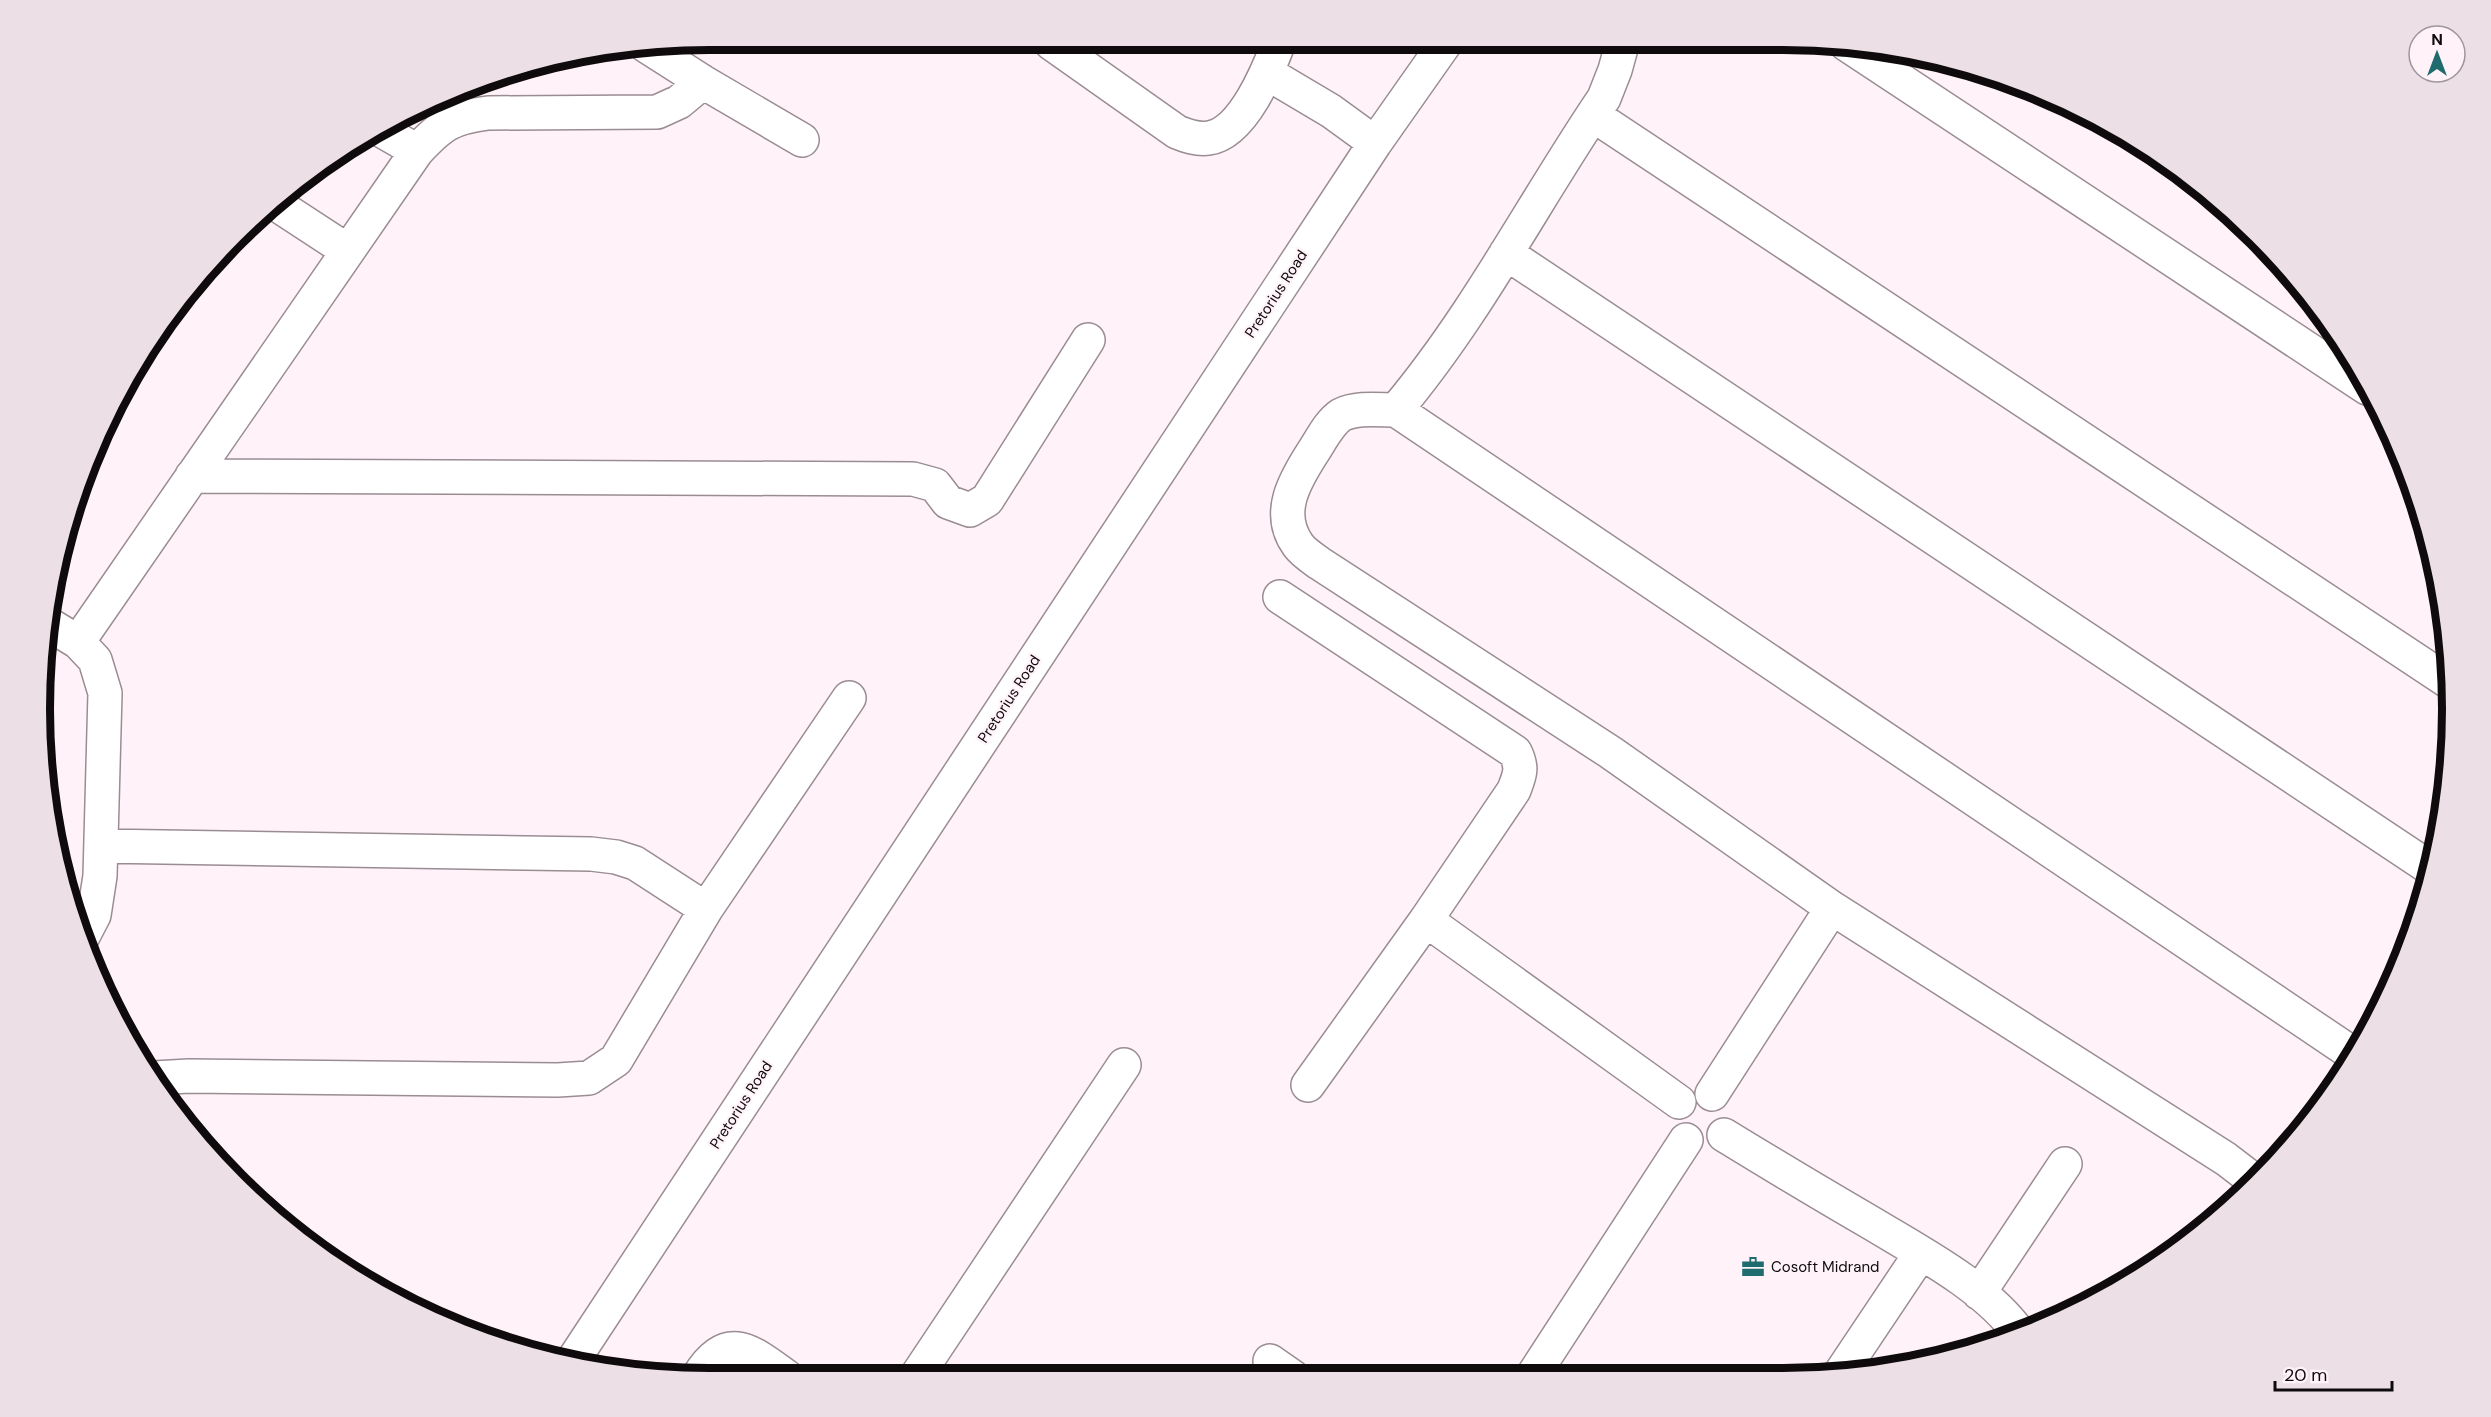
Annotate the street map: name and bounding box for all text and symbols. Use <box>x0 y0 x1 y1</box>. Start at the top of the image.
north arrow <box>2407 24 2467 84</box>
text: N <box>2431 29 2443 50</box>
street label: Pretorius Road <box>1240 246 1312 342</box>
street label: Pretorius Road <box>973 651 1045 747</box>
street label: Pretorius Road <box>705 1057 777 1153</box>
office icon: Cosoft Midrand <box>1740 1254 1766 1280</box>
place label: Cosoft Midrand <box>1771 1257 1879 1277</box>
scale bar <box>2275 1354 2392 1392</box>
text: 20 m <box>2284 1363 2327 1387</box>

